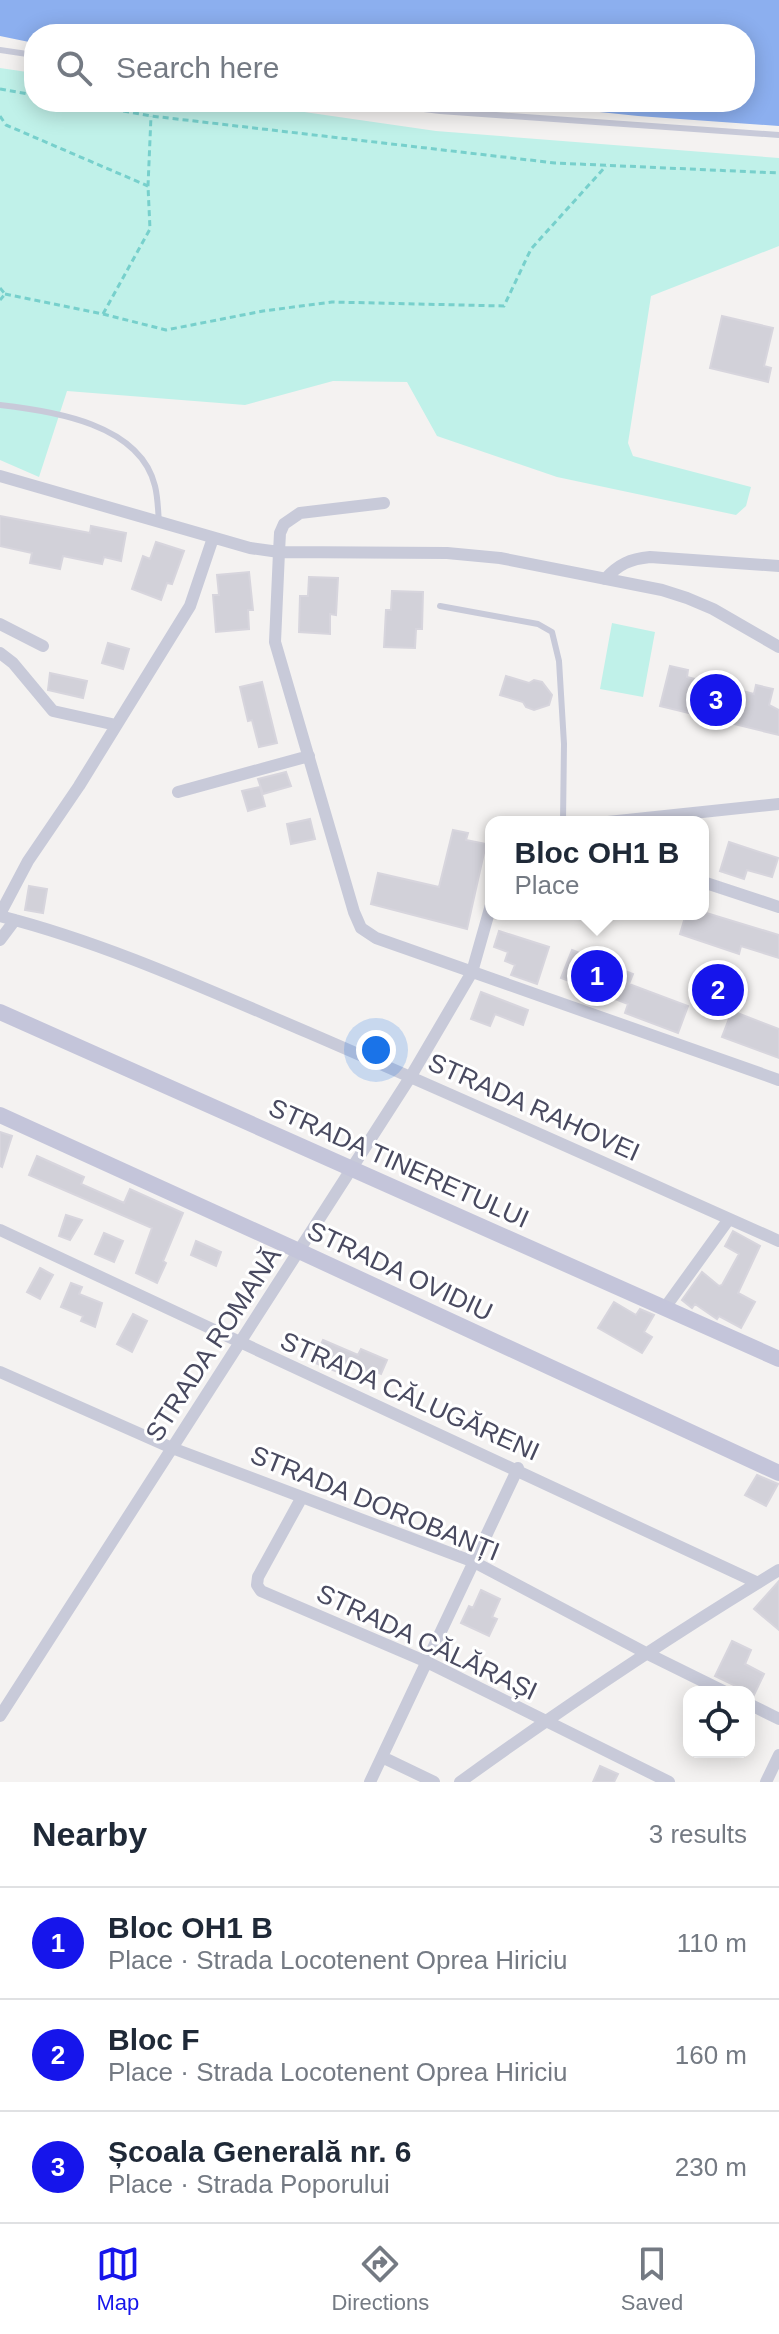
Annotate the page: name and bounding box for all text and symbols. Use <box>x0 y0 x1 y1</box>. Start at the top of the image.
search box <box>24 24 755 112</box>
icon: search <box>52 46 96 90</box>
text: Search here <box>116 51 279 84</box>
pin: 3 <box>690 670 742 730</box>
popup <box>485 816 709 920</box>
text: Bloc OH1 B <box>514 836 680 869</box>
text: Place <box>514 870 580 900</box>
pin: 1 <box>571 946 623 1006</box>
pin: 2 <box>692 960 744 1020</box>
your location <box>356 1030 396 1070</box>
street label: STRADA RAHOVEI <box>424 1047 644 1167</box>
street label: STRADA TINERETULUI <box>264 1092 534 1234</box>
street label: STRADA OVIDIU <box>303 1215 497 1327</box>
street label: STRADA ROMANĂ <box>139 1241 287 1447</box>
street label: STRADA CĂLUGĂRENI <box>276 1325 544 1467</box>
street label: STRADA DOROBANȚI <box>246 1439 504 1567</box>
street label: STRADA CĂLĂRAȘI <box>312 1578 542 1706</box>
map controls <box>683 1686 755 1758</box>
button: locate <box>683 1686 755 1758</box>
text: Nearby <box>32 1815 147 1853</box>
text: 3 results <box>649 1819 747 1849</box>
text: Bloc OH1 B <box>108 1911 273 1944</box>
text: 1 <box>51 1928 65 1958</box>
text: 110 m <box>677 1928 747 1958</box>
text: Place · Strada Locotenent Oprea Hiriciu <box>108 1945 568 1975</box>
text: Bloc F <box>108 2023 200 2056</box>
text: 2 <box>51 2040 65 2070</box>
text: 160 m <box>675 2040 747 2070</box>
text: Place · Strada Locotenent Oprea Hiriciu <box>108 2057 568 2087</box>
text: Școala Generală nr. 6 <box>108 2135 412 2168</box>
text: 3 <box>51 2152 65 2182</box>
text: 230 m <box>675 2152 747 2182</box>
text: Place · Strada Poporului <box>108 2169 390 2199</box>
tab: Map <box>96 2242 140 2316</box>
tab: Directions <box>331 2242 429 2316</box>
tab: Saved <box>621 2242 683 2316</box>

